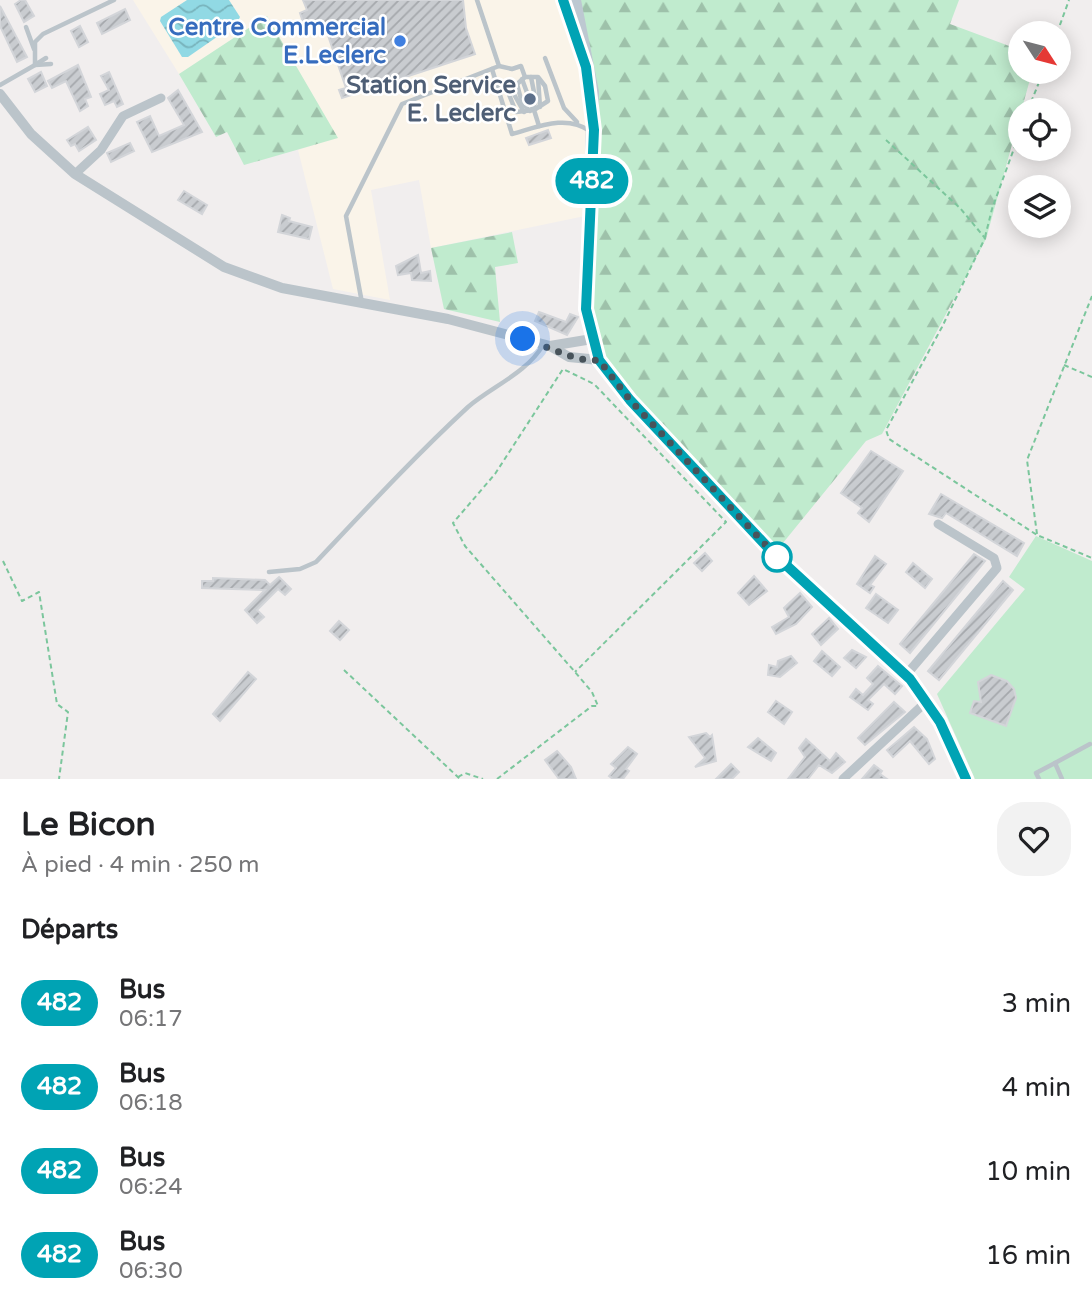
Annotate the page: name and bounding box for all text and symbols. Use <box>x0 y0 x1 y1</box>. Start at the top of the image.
place label: Centre Commercial E.Leclerc <box>168 13 386 70</box>
north arrow <box>1008 21 1071 84</box>
map controls <box>1008 21 1071 238</box>
marker: Centre Commercial E.Leclerc <box>392 33 408 49</box>
place label: Station Service E. Leclerc <box>346 71 516 128</box>
marker: Station Service E. Leclerc <box>522 91 538 107</box>
button: locate <box>1008 98 1071 161</box>
line badge: 482 <box>552 158 632 204</box>
text: 482 <box>569 166 615 195</box>
button: layers <box>1008 175 1071 238</box>
your location <box>505 321 540 356</box>
unlabelled marker <box>762 542 792 572</box>
button: heart <box>997 802 1071 876</box>
text: Le Bicon <box>21 805 156 844</box>
text: À pied · 4 min · 250 m <box>21 851 260 879</box>
text: Départs <box>21 914 118 945</box>
text: Bus <box>119 974 165 1005</box>
text: 482 <box>37 988 82 1017</box>
text: 3 min <box>1002 988 1071 1019</box>
text: 06:17 <box>119 1005 183 1033</box>
text: Bus <box>119 1058 165 1089</box>
text: 482 <box>37 1072 82 1101</box>
text: 4 min <box>1002 1072 1071 1103</box>
text: 06:18 <box>119 1089 183 1117</box>
text: Bus <box>119 1142 165 1173</box>
text: 482 <box>37 1156 82 1185</box>
text: 10 min <box>985 1156 1071 1187</box>
text: 06:24 <box>119 1173 183 1201</box>
text: Bus <box>119 1226 165 1257</box>
text: 482 <box>37 1240 82 1269</box>
text: 16 min <box>985 1240 1071 1271</box>
text: 06:30 <box>119 1257 183 1285</box>

